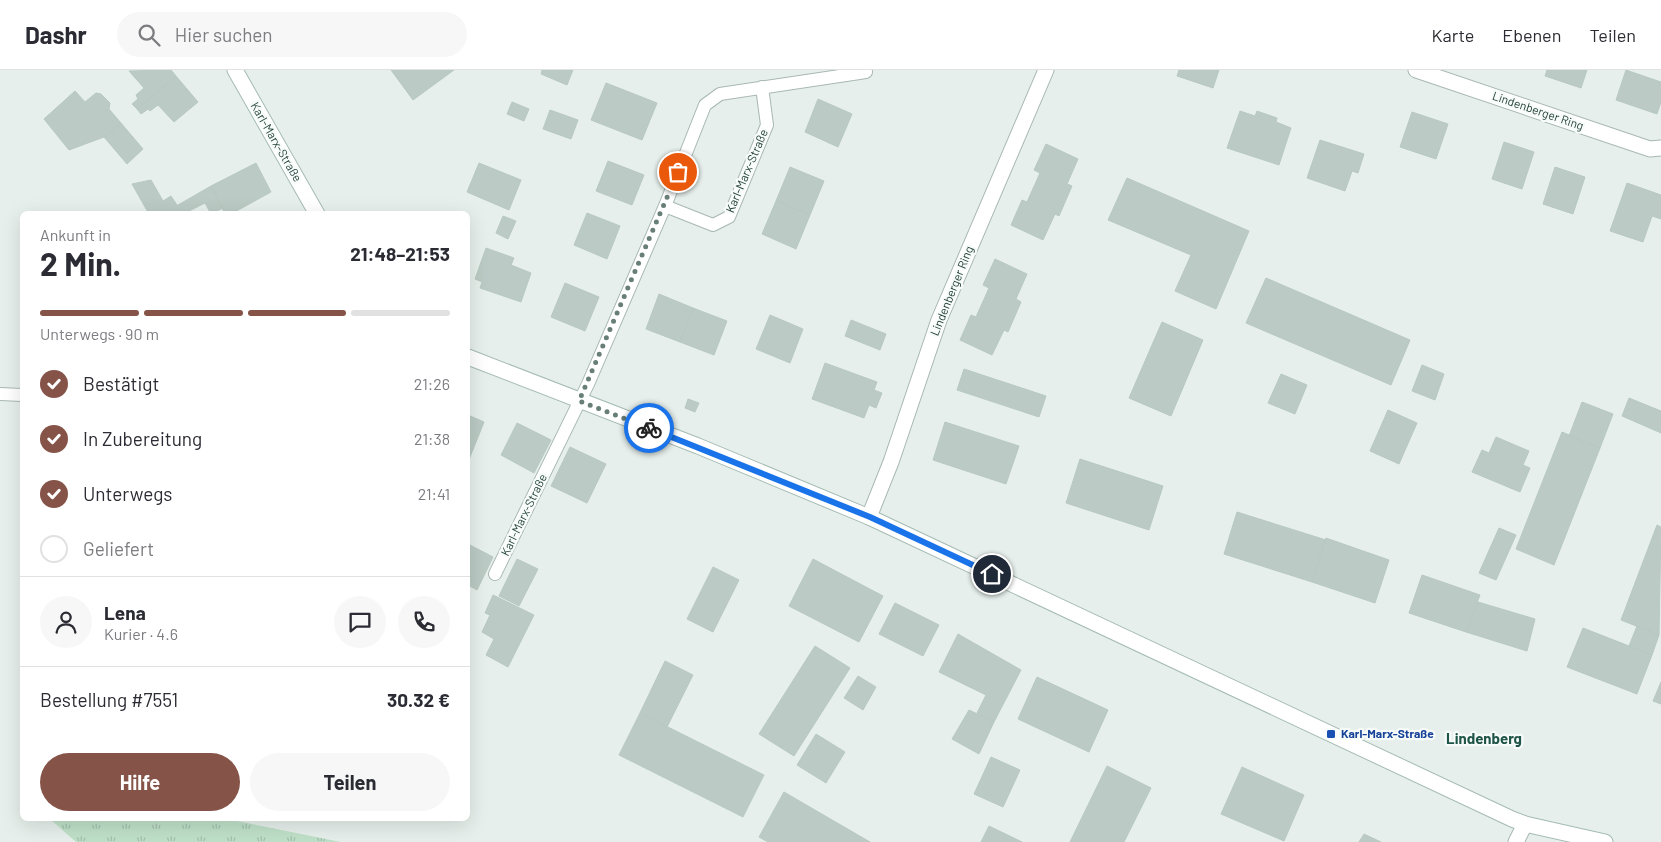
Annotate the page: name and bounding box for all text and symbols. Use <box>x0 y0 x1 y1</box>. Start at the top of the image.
search box <box>117 12 467 57</box>
text: Dashr <box>25 20 87 49</box>
icon: search <box>135 21 163 49</box>
text: Hier suchen <box>175 23 273 46</box>
text: Karte <box>1431 24 1474 46</box>
text: Ebenen <box>1502 24 1561 46</box>
text: Teilen <box>1589 24 1636 46</box>
street label: Lindenberger Ring <box>1491 88 1586 132</box>
street label: Karl-Marx-Straße <box>248 99 305 184</box>
street label: Karl-Marx-Straße <box>722 127 770 215</box>
pin <box>657 151 699 193</box>
icon: bag <box>664 158 692 186</box>
text: Ankunft in <box>40 225 111 244</box>
text: 21:48–21:53 <box>350 242 450 265</box>
text: 2 Min. <box>40 244 121 282</box>
street label: Lindenberger Ring <box>927 244 975 338</box>
text: Unterwegs · 90 m <box>40 324 159 343</box>
icon: check <box>40 370 68 398</box>
text: Bestätigt <box>83 372 159 395</box>
text: 21:26 <box>414 374 450 393</box>
courier <box>624 403 674 453</box>
icon: bike <box>635 414 663 442</box>
icon: check <box>40 425 68 453</box>
text: In Zubereitung <box>83 427 202 450</box>
text: 21:38 <box>414 429 450 448</box>
street label: Karl-Marx-Straße <box>497 471 549 558</box>
icon: check <box>40 480 68 508</box>
text: Unterwegs <box>83 482 172 505</box>
text: 21:41 <box>418 484 450 503</box>
text: Geliefert <box>83 537 154 560</box>
pin <box>971 553 1013 595</box>
icon: home <box>978 560 1006 588</box>
button: person <box>40 596 92 648</box>
button: chat <box>334 596 386 648</box>
button: phone <box>398 596 450 648</box>
text: Lena <box>104 601 146 624</box>
text: Kurier · 4.6 <box>104 624 178 643</box>
text: Bestellung #7551 <box>40 688 178 711</box>
text: 30.32 € <box>387 688 450 711</box>
place label: Karl-Marx-Straße <box>1341 726 1434 740</box>
marker: Karl-Marx-Straße <box>1325 728 1337 740</box>
district label: Lindenberg <box>1446 729 1522 747</box>
button: Hilfe <box>40 753 240 811</box>
button: Teilen <box>250 753 450 811</box>

